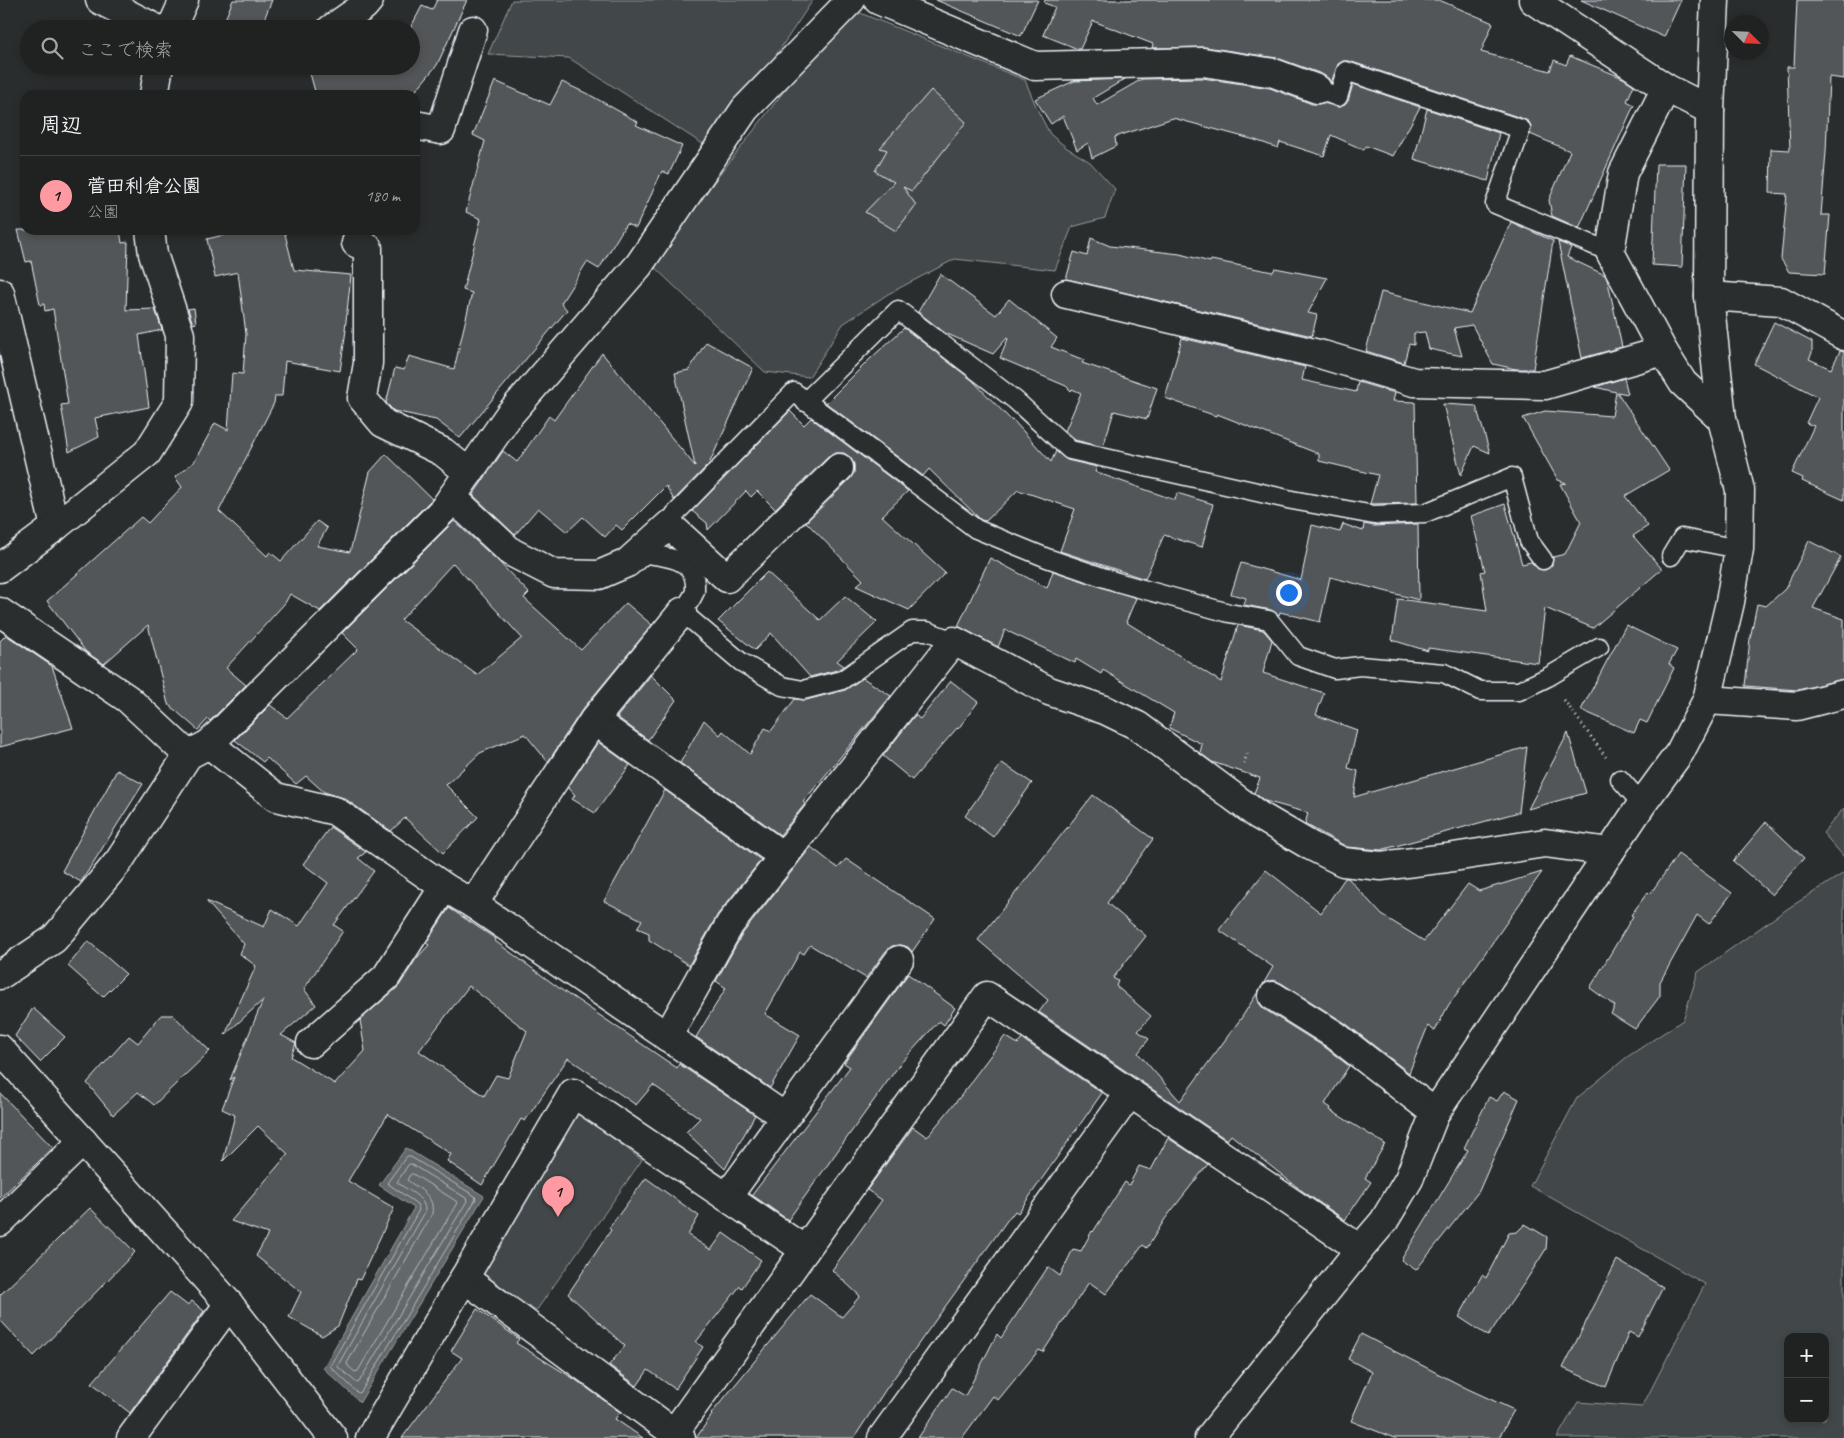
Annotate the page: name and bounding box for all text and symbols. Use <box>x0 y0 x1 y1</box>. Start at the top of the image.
north arrow <box>1724 15 1769 60</box>
search box <box>20 20 420 75</box>
icon: search <box>38 34 66 62</box>
text: ここで検索 <box>78 38 173 62</box>
text: 周辺 <box>40 112 82 138</box>
text: 菅田利倉公園 <box>87 174 201 198</box>
text: 1 <box>52 186 60 206</box>
text: 180 m <box>366 186 400 206</box>
text: 公園 <box>87 202 119 222</box>
your location <box>1276 580 1302 606</box>
pin: 1 <box>542 1176 574 1217</box>
map controls <box>1784 1333 1829 1423</box>
button: + <box>1784 1333 1829 1378</box>
button: − <box>1784 1378 1829 1423</box>

